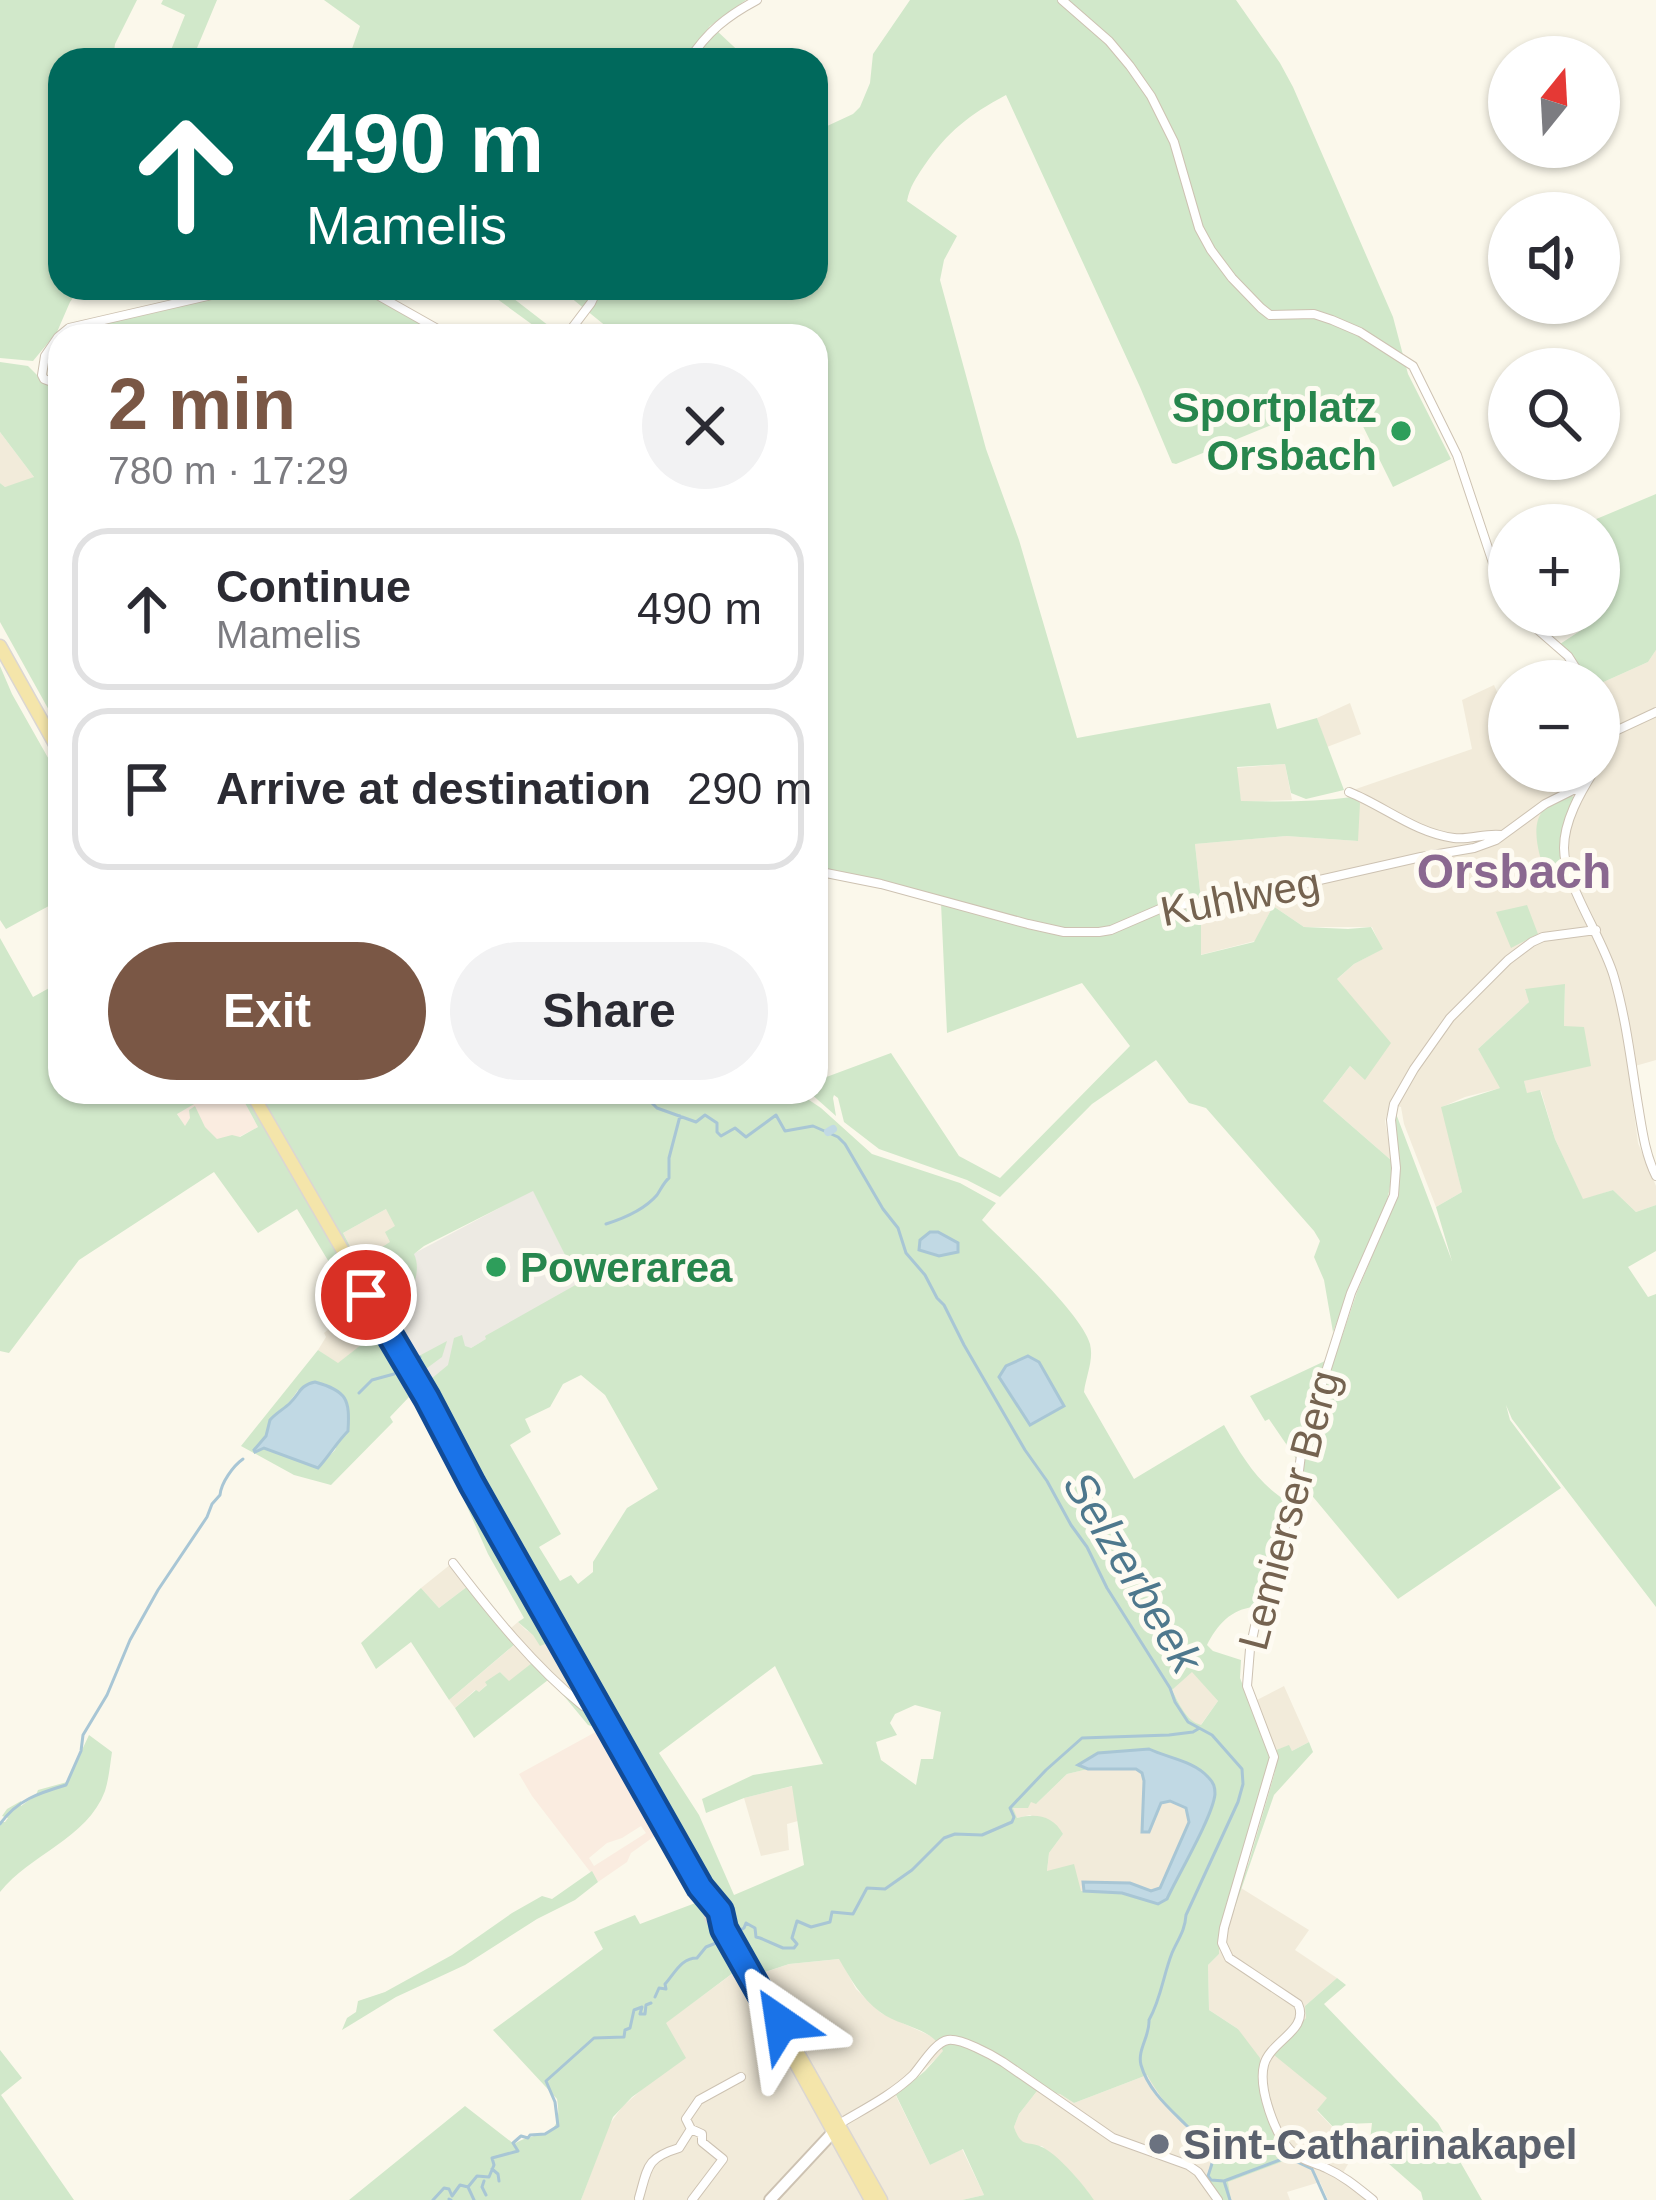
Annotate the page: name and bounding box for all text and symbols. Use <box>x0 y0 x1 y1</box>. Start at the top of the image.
north arrow <box>1488 36 1620 168</box>
map controls <box>1488 36 1620 792</box>
icon: ahead <box>108 96 264 252</box>
text: 490 m <box>306 96 544 190</box>
button: sound <box>1488 192 1620 324</box>
text: Mamelis <box>306 195 507 255</box>
button: search <box>1488 348 1620 480</box>
button: close <box>642 363 768 489</box>
text: 2 min <box>108 364 296 444</box>
place label: Sportplatz Orsbach <box>1172 384 1377 479</box>
marker: Sportplatz Orsbach <box>1388 418 1414 444</box>
text: 780 m · 17:29 <box>108 449 349 492</box>
button: + <box>1488 504 1620 636</box>
text: Continue <box>216 561 411 612</box>
icon: ahead <box>114 576 180 642</box>
text: 490 m <box>637 583 762 634</box>
text: Mamelis <box>216 613 361 656</box>
button: − <box>1488 660 1620 792</box>
icon: arrive <box>114 756 180 822</box>
text: Arrive at destination <box>216 763 651 814</box>
text: 290 m <box>687 763 812 814</box>
district label: Orsbach <box>1417 845 1611 898</box>
street label: Kuhlweg <box>1156 859 1324 935</box>
button: Exit <box>108 942 426 1080</box>
button: Share <box>450 942 768 1080</box>
pin <box>315 1244 417 1346</box>
place label: Powerarea <box>520 1244 733 1291</box>
marker: Powerarea <box>483 1254 509 1280</box>
icon: arrive <box>333 1262 399 1328</box>
street label: Lemierser Berg <box>1229 1365 1349 1655</box>
water label: Selzerbeek <box>1053 1462 1214 1684</box>
position arrow <box>718 1960 844 2086</box>
place label: Sint-Catharinakapel <box>1183 2121 1577 2168</box>
marker: Sint-Catharinakapel <box>1146 2131 1172 2157</box>

